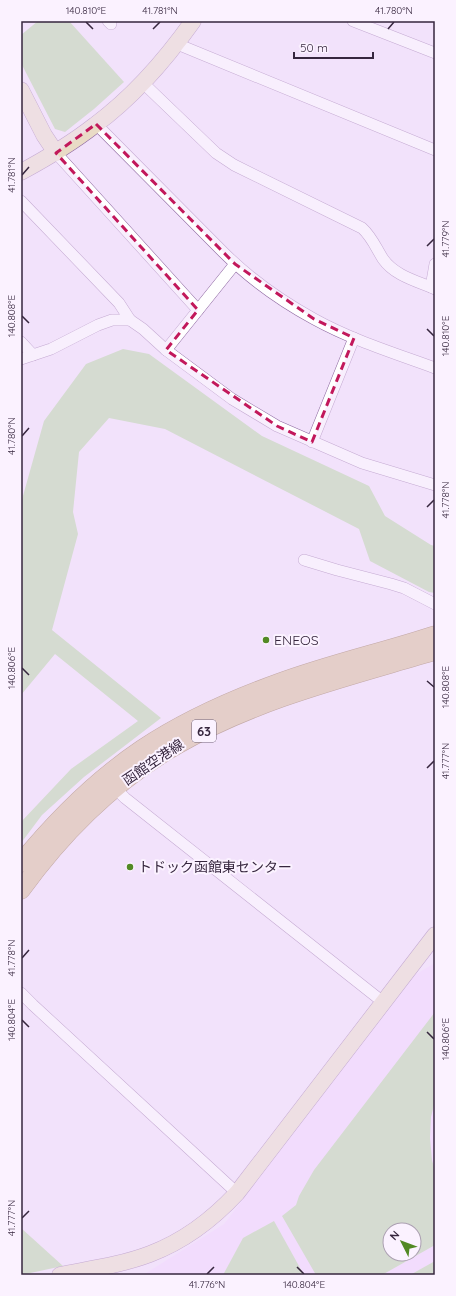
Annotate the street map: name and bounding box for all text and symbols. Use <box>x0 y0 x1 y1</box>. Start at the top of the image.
text: 140.810°E <box>66 4 107 17</box>
text: 41.781°N <box>142 4 178 17</box>
text: 41.780°N <box>375 4 413 17</box>
scale bar <box>294 34 373 60</box>
text: 50 m <box>300 40 328 55</box>
text: 41.781°N <box>5 157 18 193</box>
text: 41.779°N <box>439 220 452 258</box>
text: 140.808°E <box>5 295 18 337</box>
text: 140.810°E <box>439 315 452 356</box>
text: 41.780°N <box>5 417 18 455</box>
text: 41.778°N <box>439 482 452 518</box>
place label: ENEOS <box>274 631 319 649</box>
marker: ENEOS <box>261 635 271 645</box>
text: 140.806°E <box>5 647 18 689</box>
text: 140.808°E <box>439 666 452 708</box>
road number: 63 <box>192 720 216 742</box>
street label: 函館空港線 <box>119 735 187 789</box>
text: 41.777°N <box>439 743 452 779</box>
place label: トドック函館東センター <box>138 858 292 876</box>
marker: トドック函館東センター <box>125 862 135 872</box>
text: 41.778°N <box>5 940 18 976</box>
text: 140.804°E <box>5 999 18 1041</box>
text: 140.806°E <box>439 1018 452 1060</box>
text: 41.777°N <box>5 1200 18 1236</box>
north arrow <box>382 1222 422 1262</box>
text: N <box>387 1228 402 1243</box>
text: 41.776°N <box>189 1278 225 1291</box>
text: 140.804°E <box>283 1278 325 1291</box>

